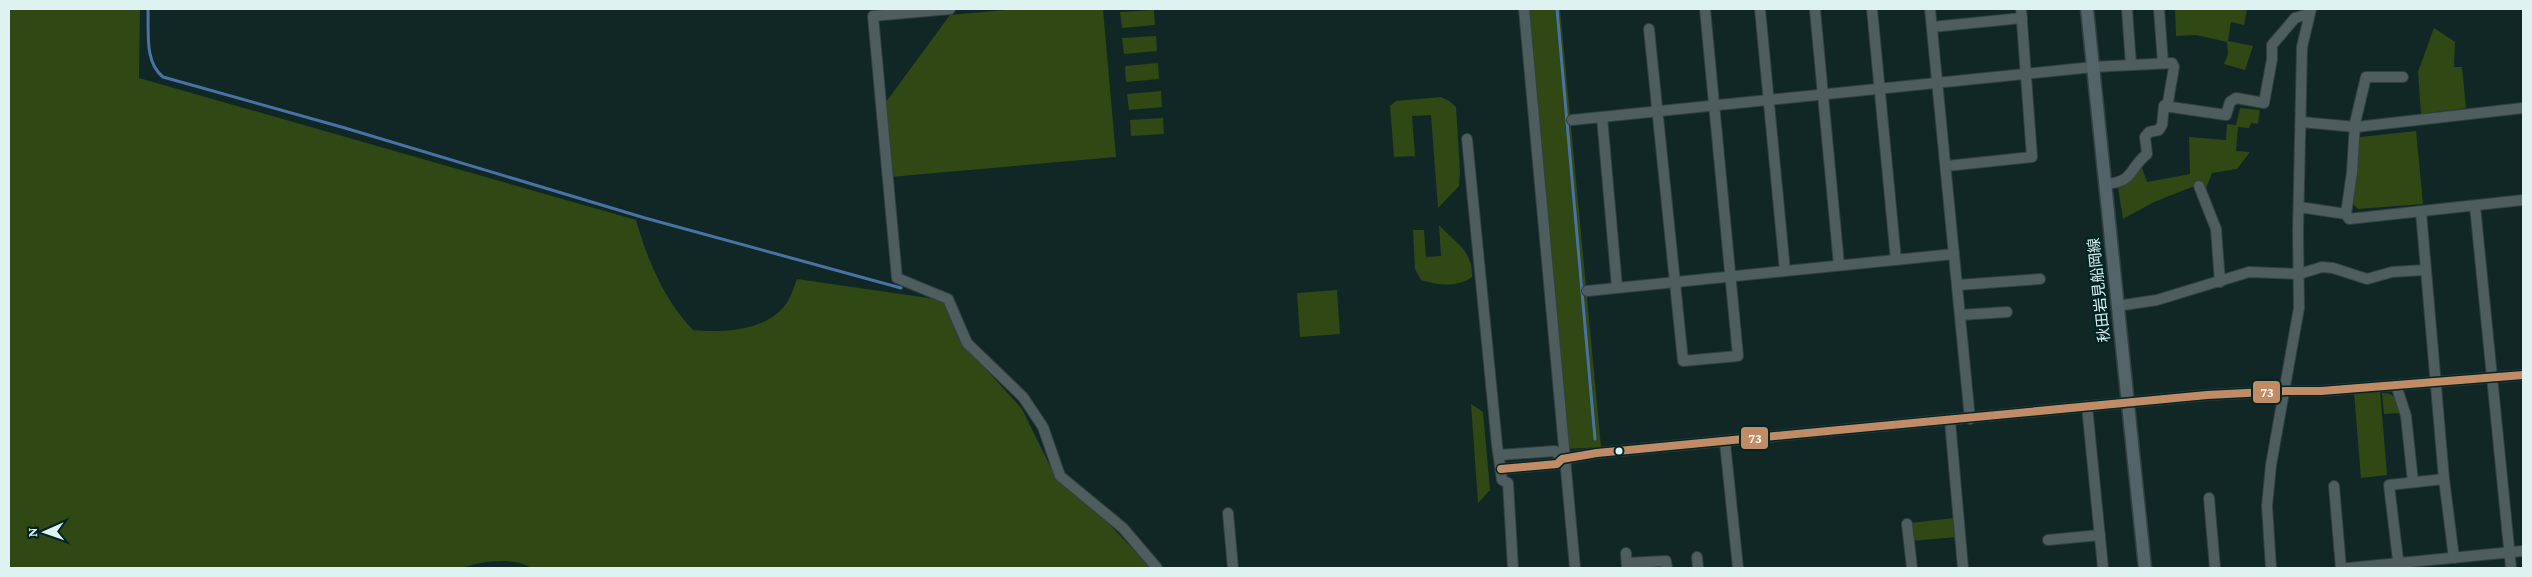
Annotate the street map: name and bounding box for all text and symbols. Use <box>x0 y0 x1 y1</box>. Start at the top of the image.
street label: 秋田岩見船岡線 <box>2086 237 2112 343</box>
line badge: 73 <box>2252 380 2281 404</box>
text: 73 <box>2260 384 2274 400</box>
line badge: 73 <box>1740 426 1769 450</box>
text: 73 <box>1748 430 1762 446</box>
unlabelled marker <box>1614 446 1624 456</box>
north arrow <box>20 507 70 557</box>
text: N <box>24 527 40 538</box>

